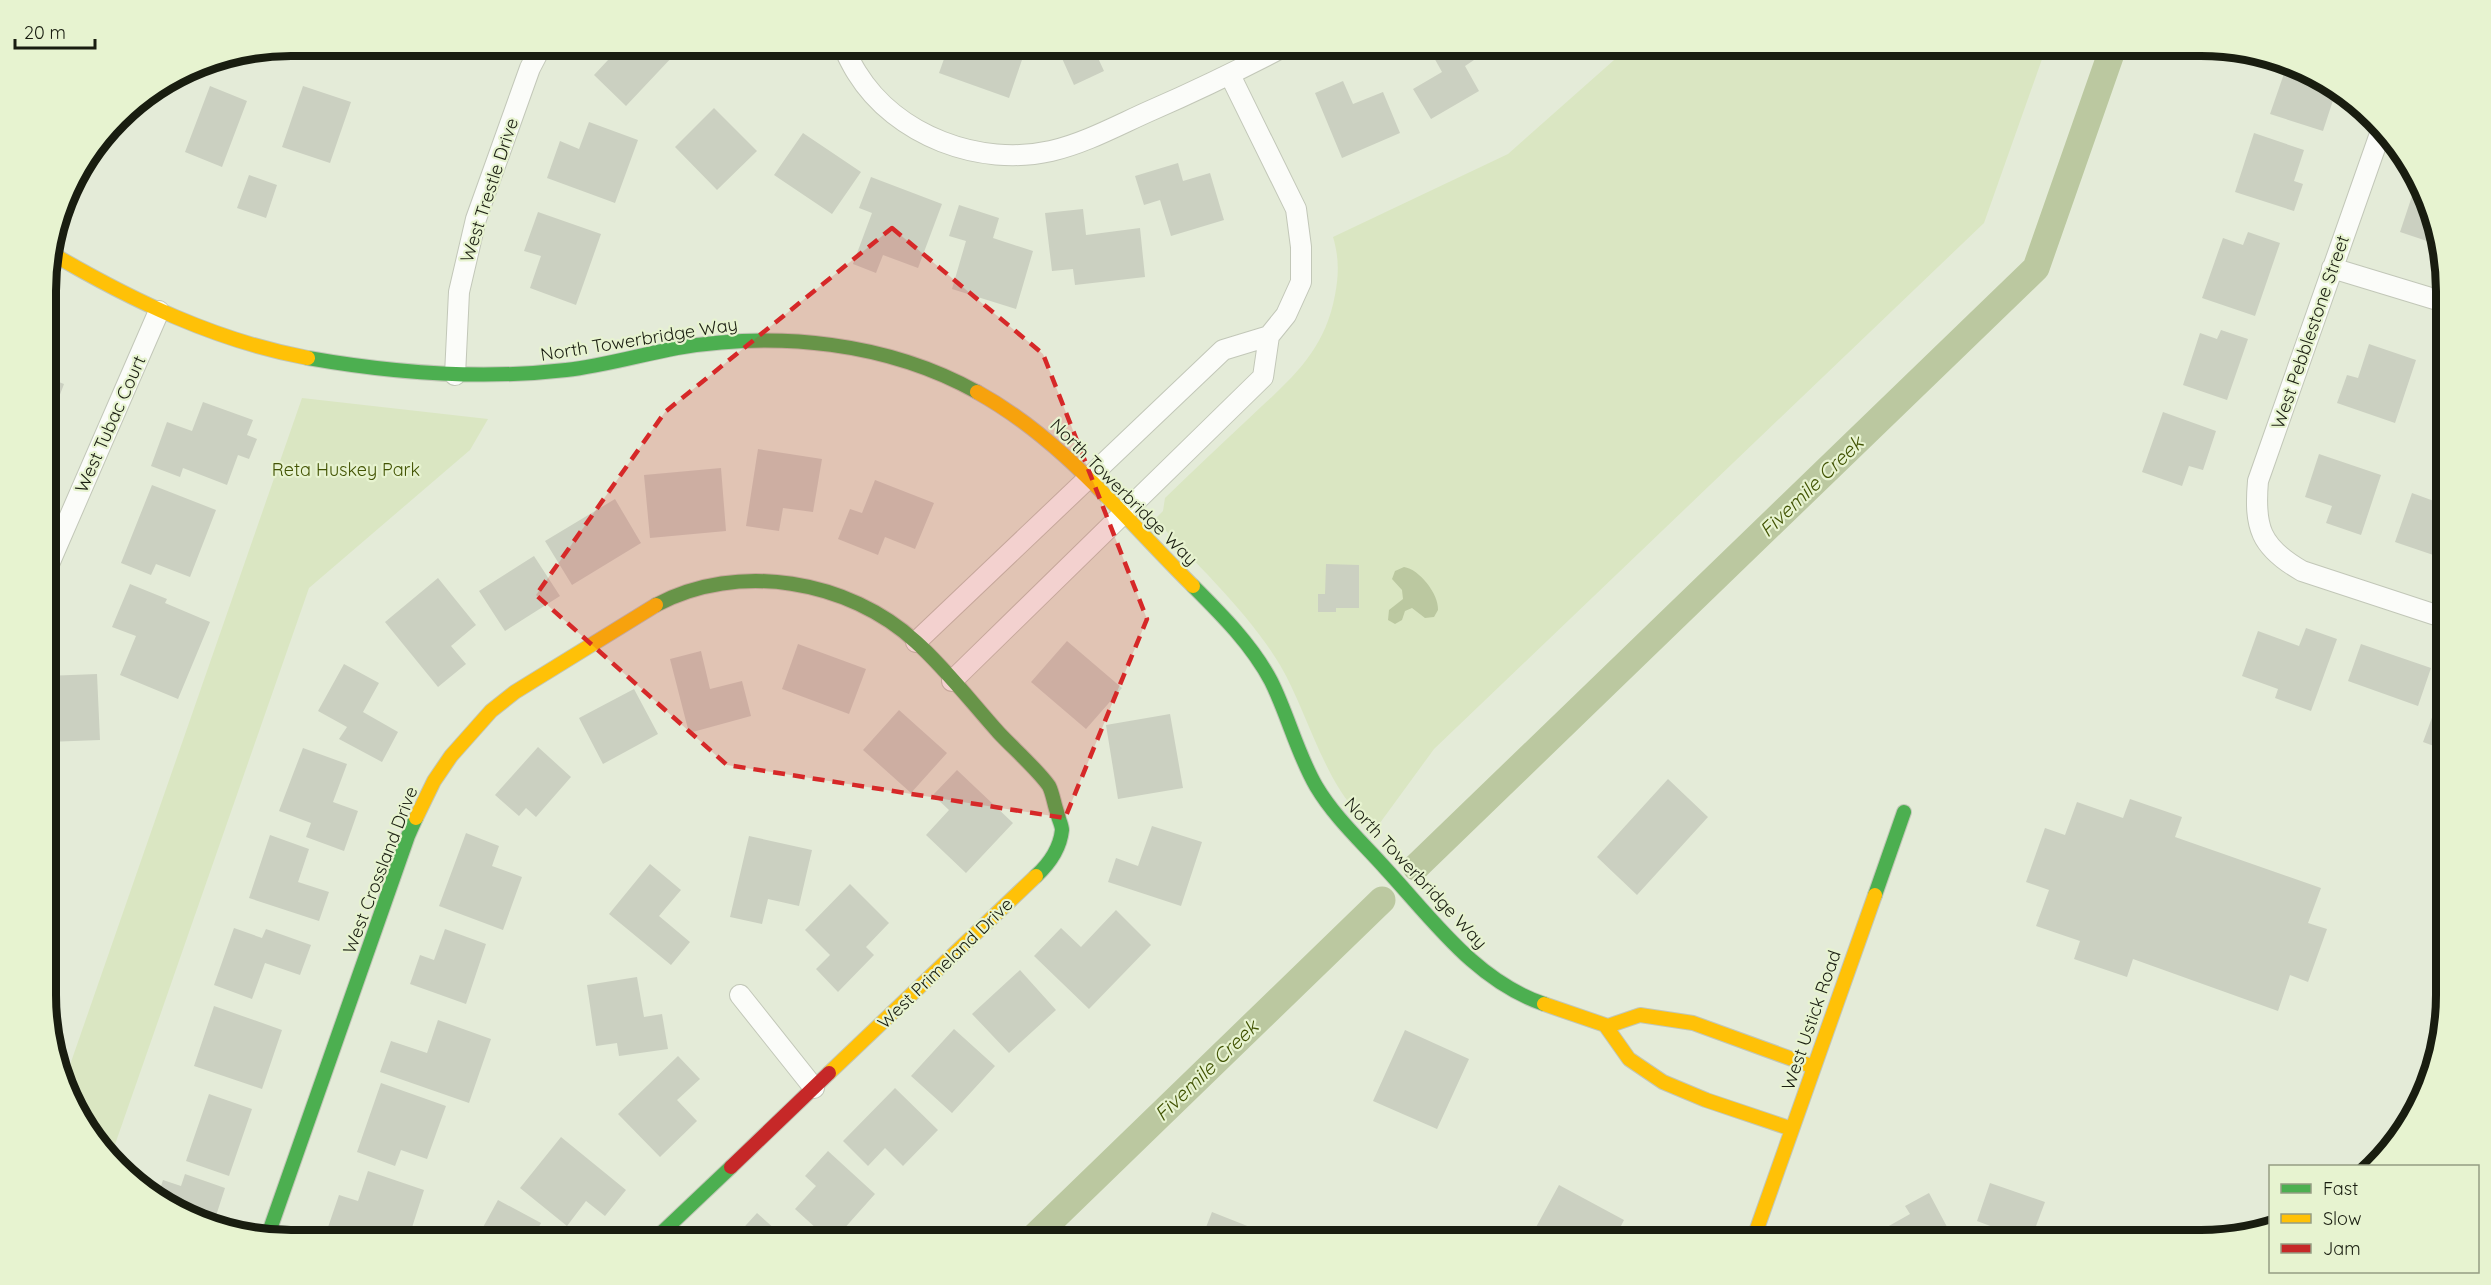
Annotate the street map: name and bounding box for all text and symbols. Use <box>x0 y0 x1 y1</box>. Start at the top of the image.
scale bar <box>15 12 94 50</box>
text: 20 m <box>24 21 66 44</box>
street label: West Trestle Drive <box>455 115 523 265</box>
street label: West Pebblestone Street <box>2266 232 2354 432</box>
street label: North Towerbridge Way <box>539 312 739 366</box>
street label: West Tubac Court <box>69 352 151 496</box>
street label: North Towerbridge Way <box>1045 413 1203 571</box>
water label: Fivemile Creek <box>1754 429 1870 542</box>
park label: Reta Huskey Park <box>272 458 420 481</box>
street label: West Crossland Drive <box>337 783 423 957</box>
street label: North Towerbridge Way <box>1340 792 1492 954</box>
street label: West Primeland Drive <box>872 892 1018 1034</box>
street label: West Ustick Road <box>1776 947 1846 1093</box>
water label: Fivemile Creek <box>1149 1013 1265 1126</box>
legend <box>2269 1165 2479 1273</box>
text: Fast <box>2323 1177 2358 1200</box>
text: Slow <box>2323 1207 2361 1230</box>
text: Jam <box>2323 1237 2361 1260</box>

